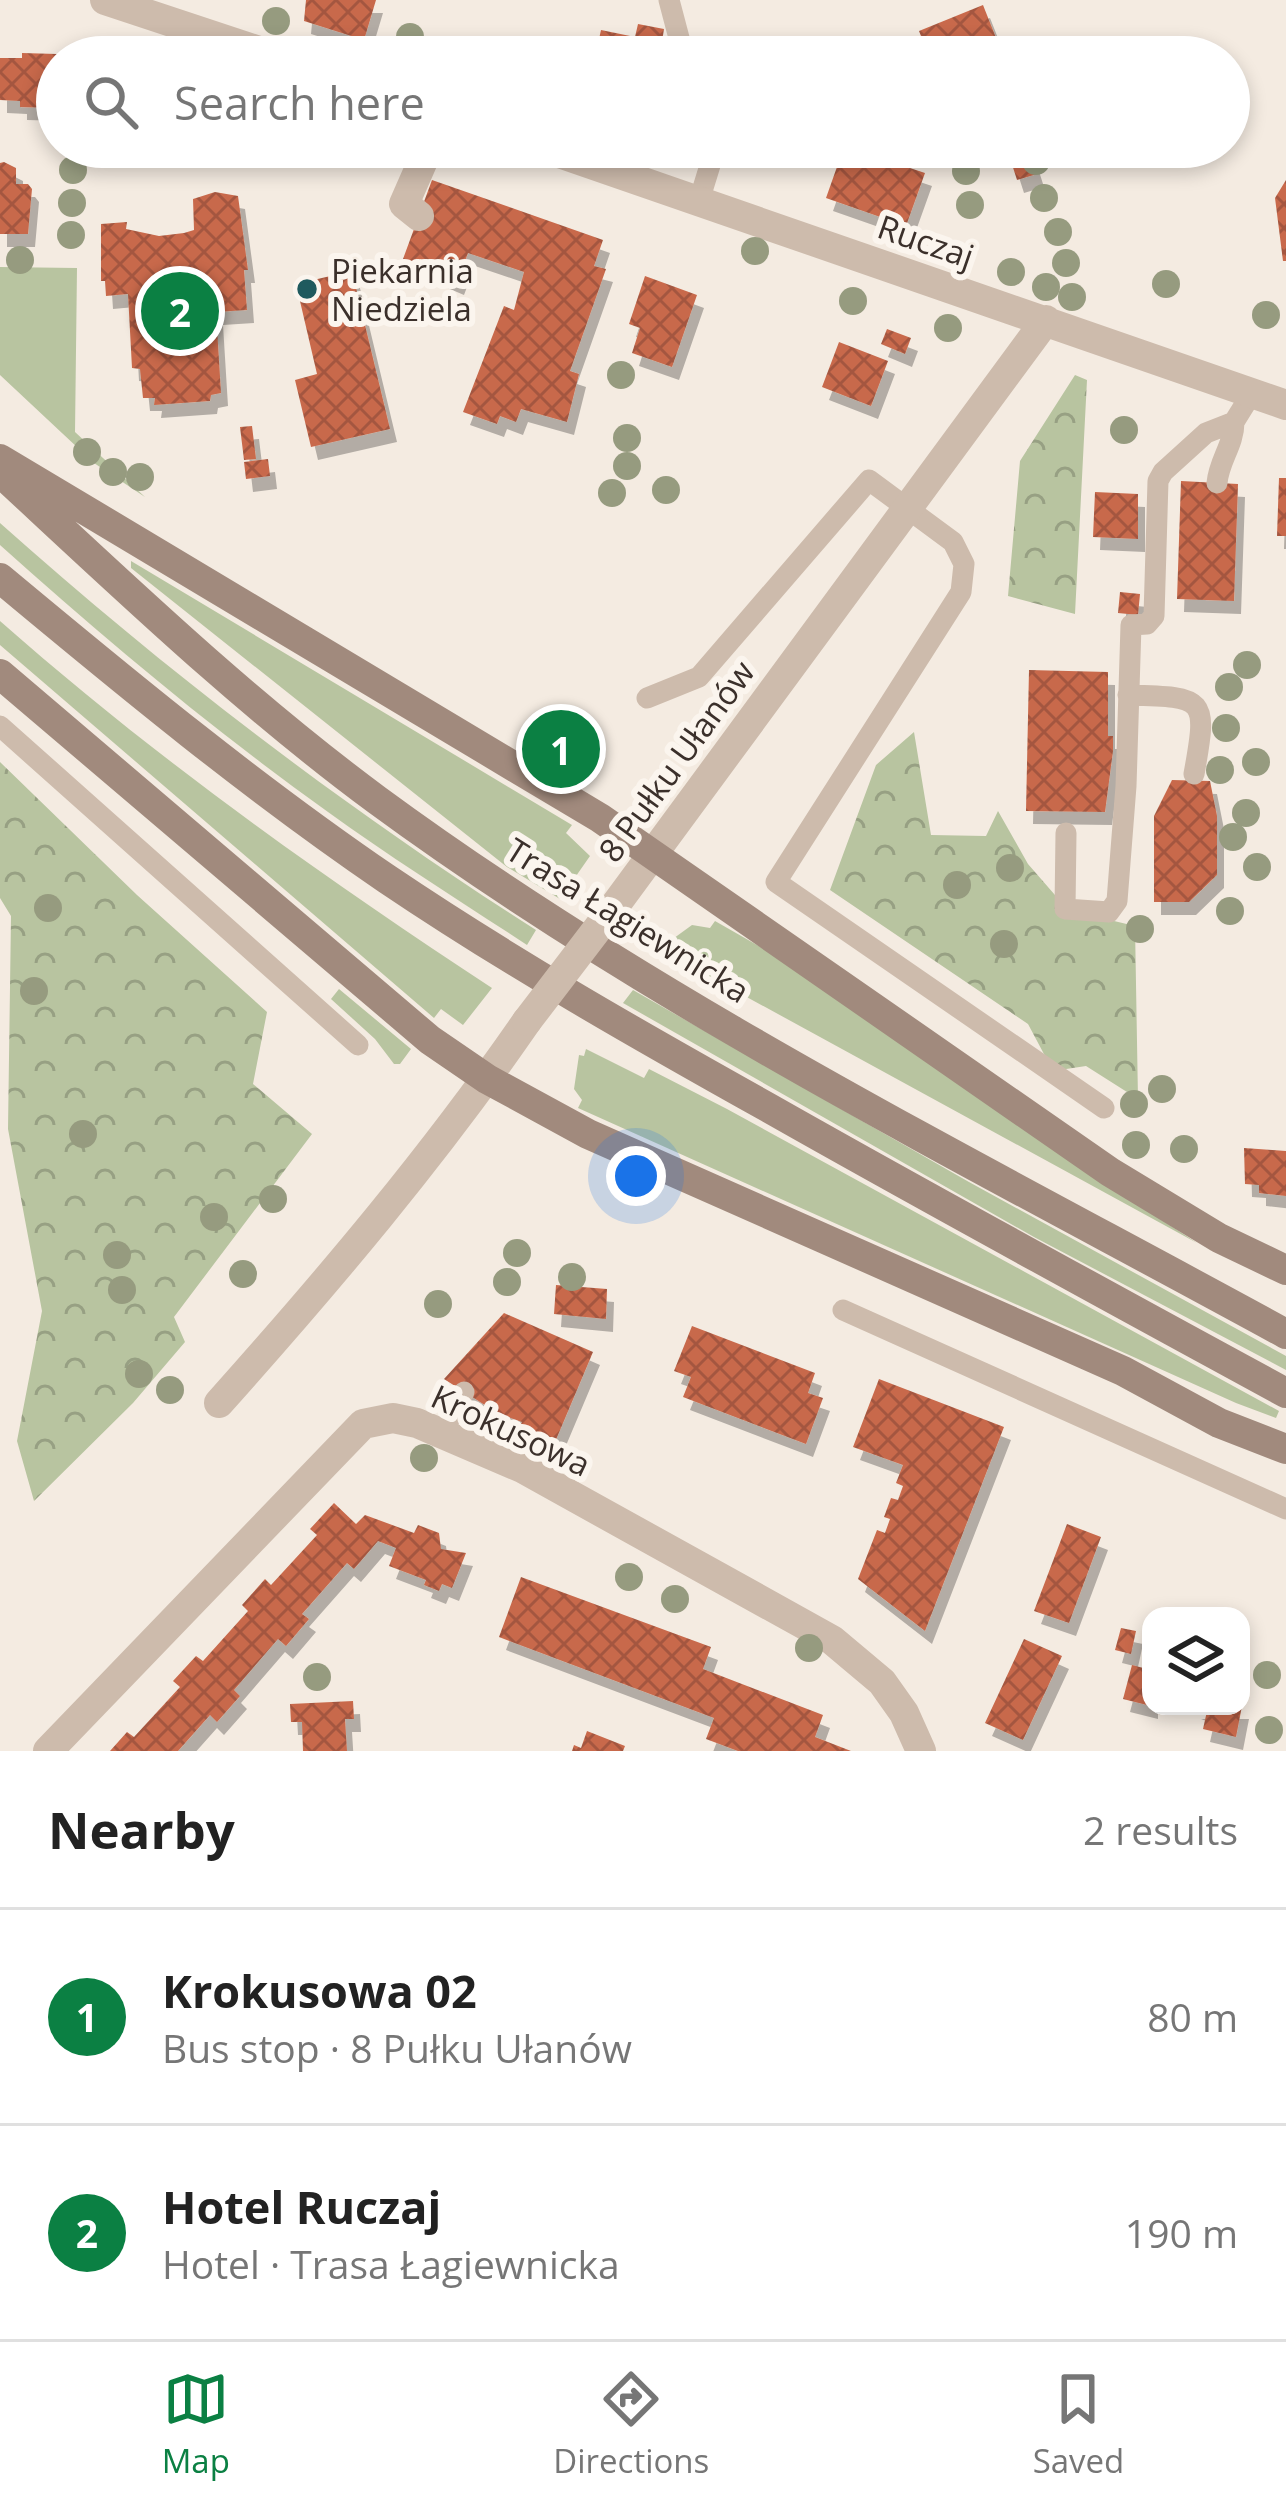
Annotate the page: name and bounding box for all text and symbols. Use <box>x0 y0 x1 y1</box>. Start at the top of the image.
search box <box>36 36 1250 168</box>
icon: search <box>78 69 144 135</box>
text: Search here <box>174 72 425 133</box>
street label: Ruczaj <box>872 204 980 278</box>
place label: Piekarnia Niedziela <box>331 248 474 331</box>
pin: 2 <box>141 266 219 356</box>
marker: Piekarnia Niedziela <box>294 276 320 302</box>
street label: 8 Pułku Ułanów <box>588 651 765 871</box>
pin: 1 <box>522 704 600 794</box>
street label: Trasa Łagiewnicka <box>498 827 758 1013</box>
your location <box>606 1146 666 1206</box>
street label: Krokusowa <box>424 1374 598 1486</box>
map controls <box>1142 1607 1250 1715</box>
button: layers <box>1142 1607 1250 1715</box>
text: Nearby <box>48 1794 235 1864</box>
text: 2 results <box>1083 1803 1238 1856</box>
text: Krokusowa 02 <box>162 1960 477 2021</box>
text: 1 <box>76 1990 98 2043</box>
text: 80 m <box>1147 1990 1238 2043</box>
text: Bus stop · 8 Pułku Ułanów <box>162 2021 632 2074</box>
text: Hotel Ruczaj <box>162 2176 441 2237</box>
text: 2 <box>76 2206 98 2259</box>
text: 190 m <box>1125 2206 1238 2259</box>
text: Hotel · Trasa Łagiewnicka <box>162 2237 620 2290</box>
tab: Map <box>162 2366 230 2483</box>
tab: Directions <box>553 2366 709 2483</box>
tab: Saved <box>1033 2366 1124 2483</box>

